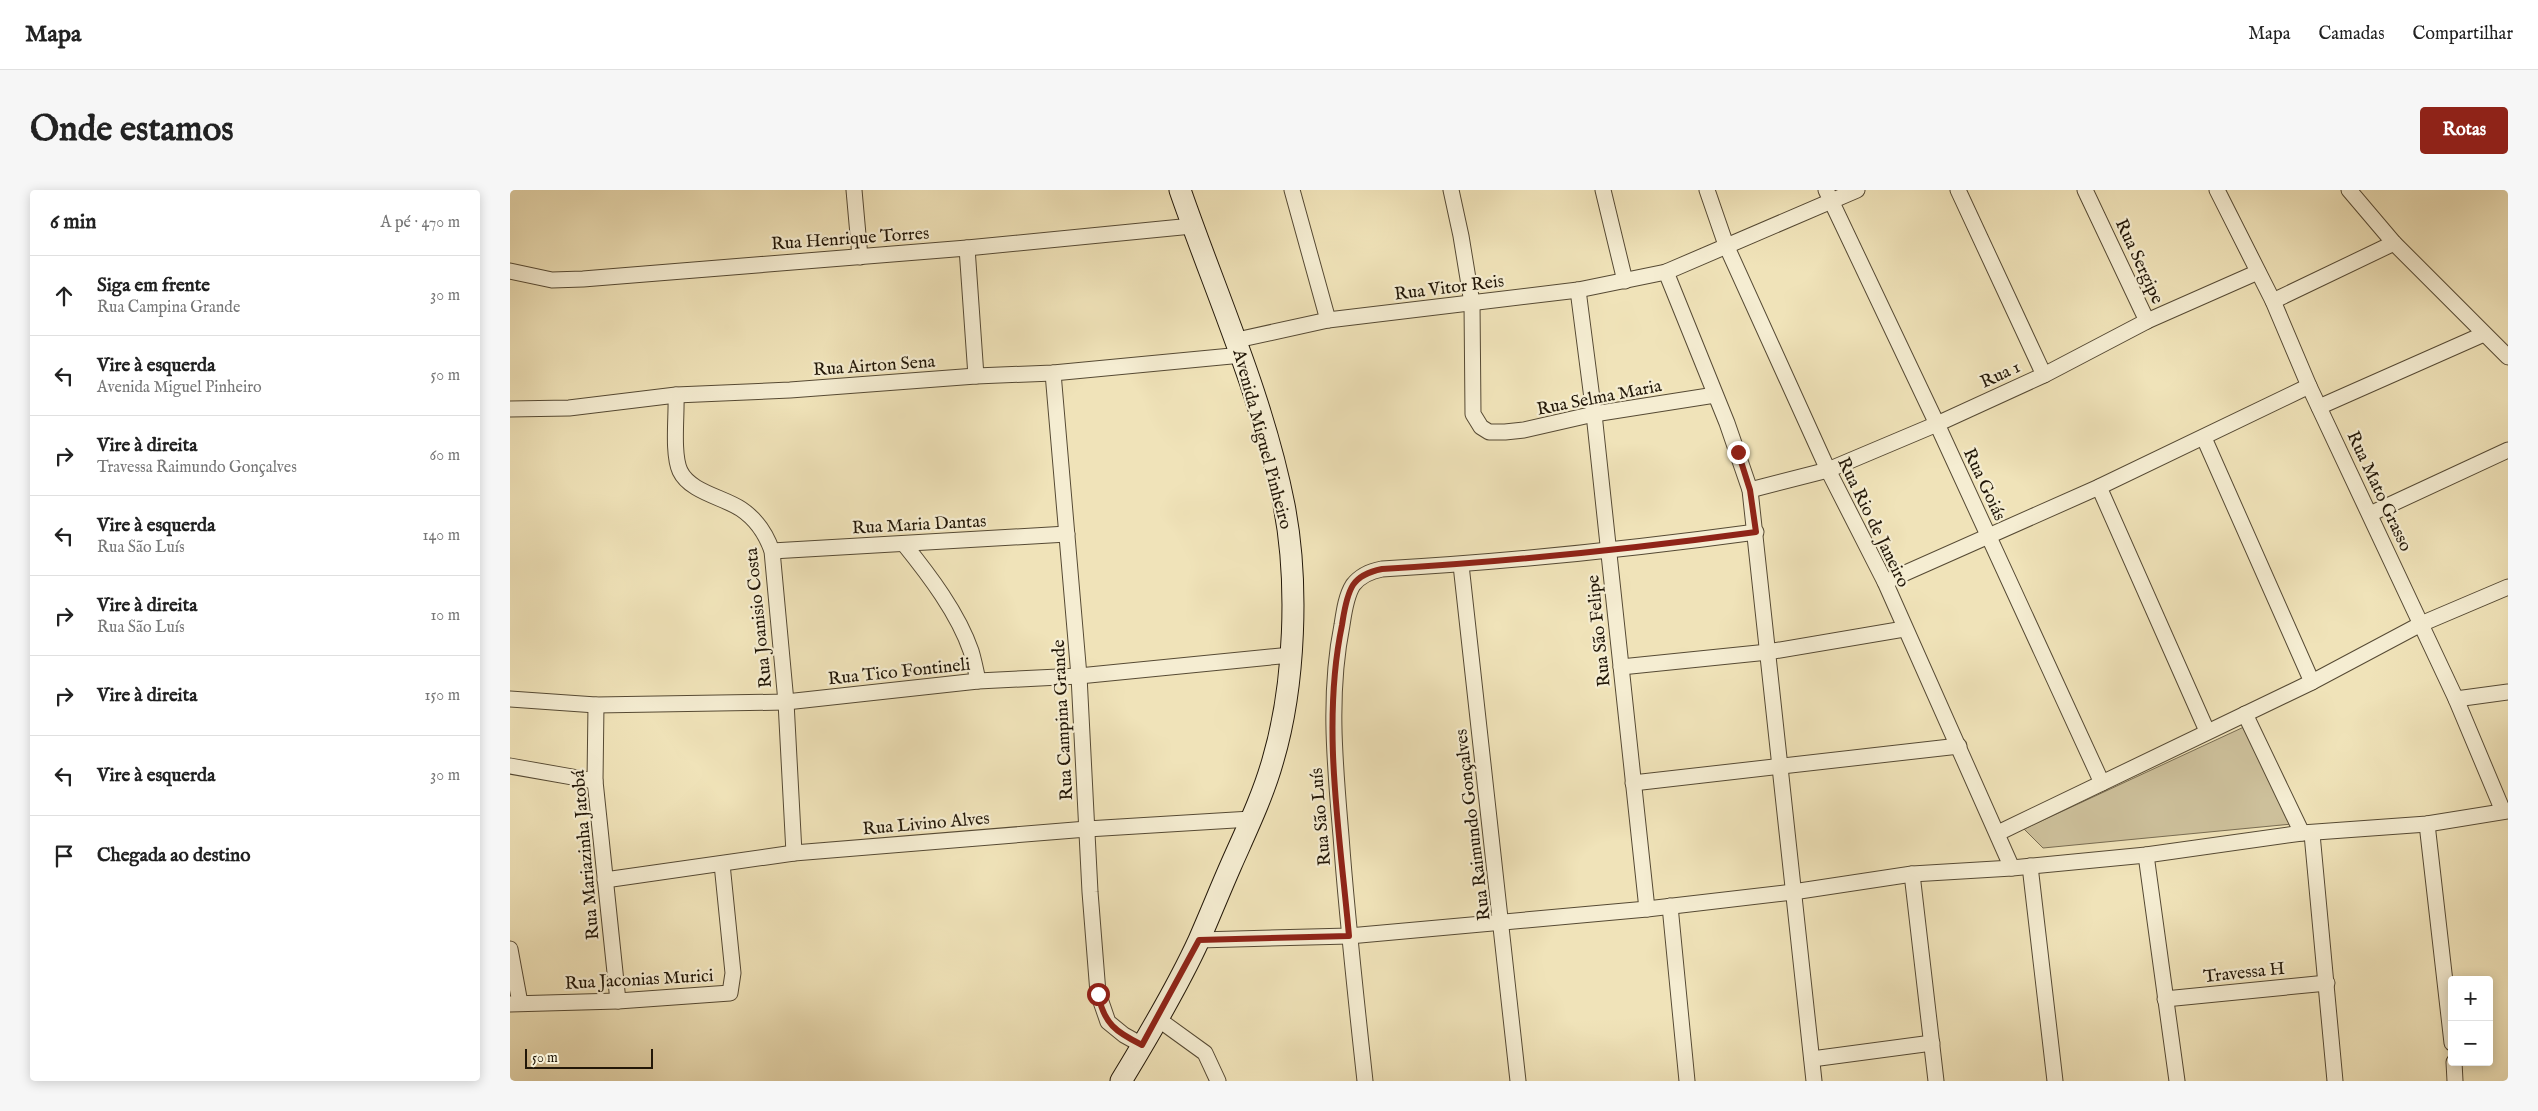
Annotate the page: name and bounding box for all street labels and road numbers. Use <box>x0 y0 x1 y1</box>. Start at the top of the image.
street label: Rua Sergipe <box>2109 215 2168 308</box>
street label: Rua Henrique Torres <box>770 222 930 256</box>
street label: Rua Vitor Reis <box>1393 270 1505 307</box>
street label: Avenida Miguel Pinheiro <box>1226 346 1297 532</box>
street label: Rua Airton Sena <box>812 351 936 382</box>
street label: Rua 1 <box>1977 356 2024 395</box>
street label: Rua Selma Maria <box>1535 375 1664 422</box>
street label: Rua Mato Grasso <box>2341 428 2417 556</box>
street label: Rua Goiás <box>1957 445 2010 525</box>
street label: Rua Rio de Janeiro <box>1831 454 1914 592</box>
street label: Rua Maria Dantas <box>851 510 987 541</box>
street label: Rua Joanisio Costa <box>741 546 778 689</box>
street label: Rua São Felipe <box>1582 574 1617 688</box>
street label: Rua Campina Grande <box>1048 639 1079 801</box>
street label: Rua Tico Fontineli <box>827 654 972 691</box>
street label: Rua Raimundo Gonçalves <box>1450 728 1497 922</box>
street label: Rua São Luís <box>1306 767 1337 867</box>
street label: Rua Mariazinha Jatobá <box>568 769 605 941</box>
street label: Rua Livino Alves <box>862 807 991 842</box>
street label: Travessa H <box>2202 958 2286 989</box>
street label: Rua Jaconias Murici <box>564 965 714 996</box>

